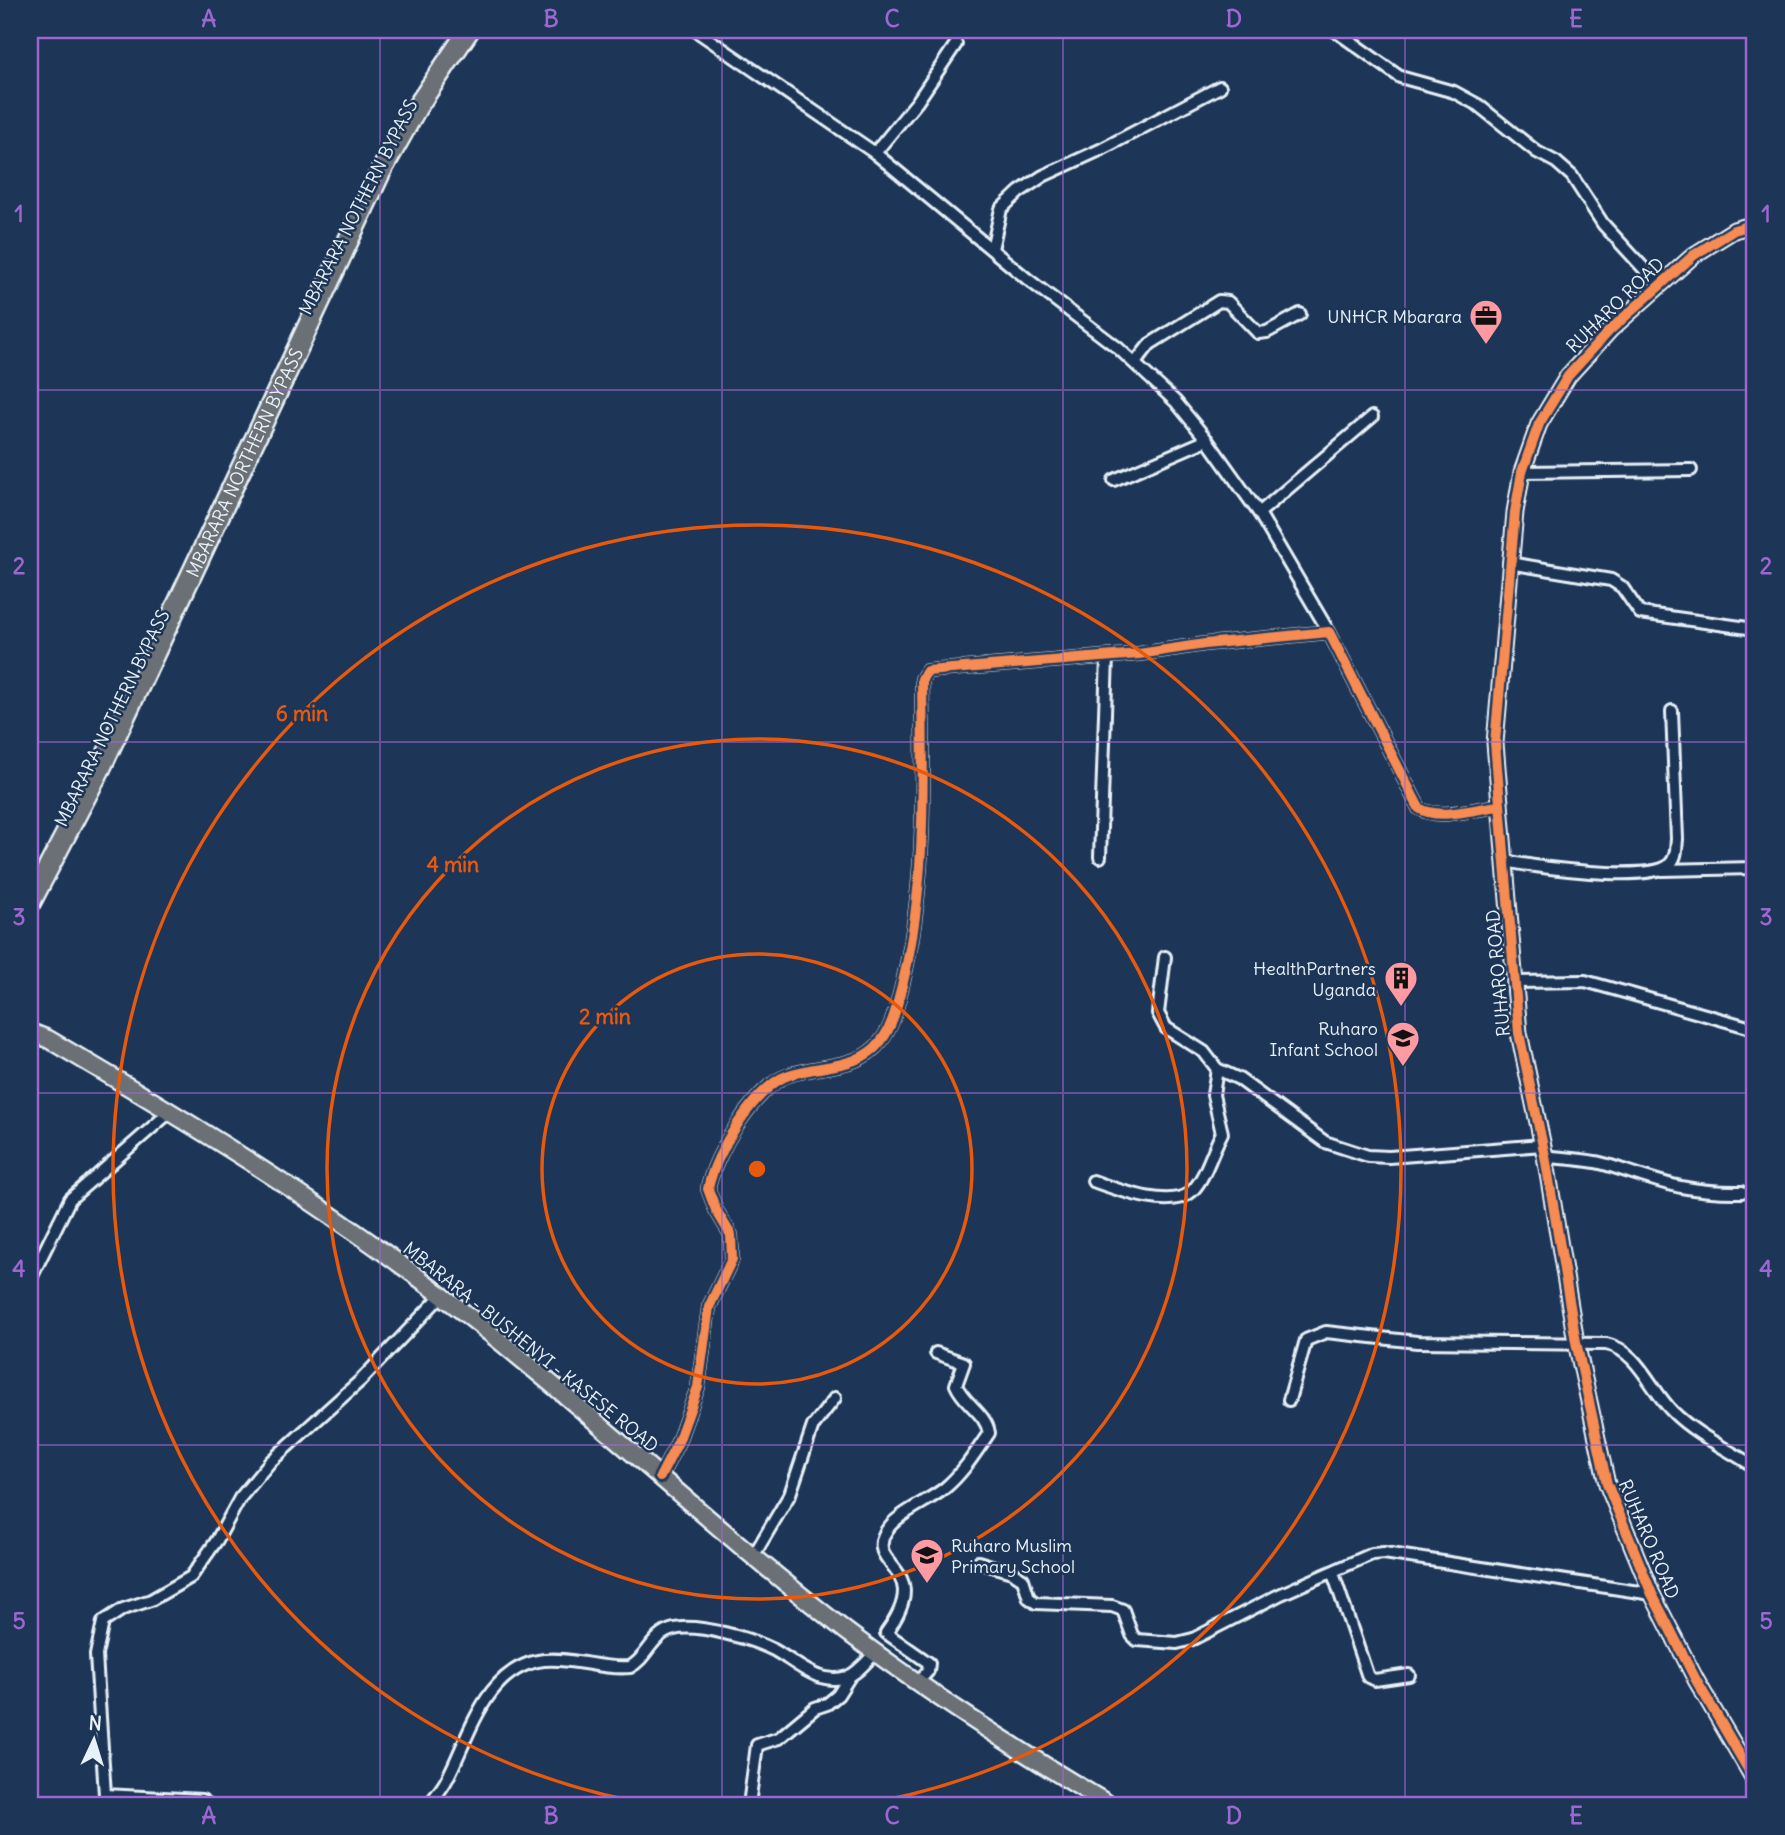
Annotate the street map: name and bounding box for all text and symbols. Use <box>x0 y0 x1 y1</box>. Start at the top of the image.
text: A <box>202 4 217 33</box>
text: B <box>543 4 559 33</box>
text: C <box>884 4 900 33</box>
text: D <box>1226 4 1242 33</box>
text: E <box>1569 4 1583 33</box>
street label: MBARARA NOTHERN BYPASS <box>294 95 422 319</box>
text: 1 <box>14 199 24 228</box>
text: 1 <box>1761 199 1771 228</box>
street label: RUHARO ROAD <box>1561 252 1669 358</box>
office icon: UNHCR Mbarara <box>1467 297 1505 346</box>
place label: UNHCR Mbarara <box>1327 305 1462 328</box>
street label: MBARARA NORTHERN BYPASS <box>180 344 308 581</box>
text: 2 <box>13 551 26 580</box>
text: 2 <box>1760 551 1773 580</box>
street label: MBARARA NOTHERN BYPASS <box>49 606 175 830</box>
text: 6 min <box>276 700 328 727</box>
text: 4 min <box>427 851 479 878</box>
text: 3 <box>12 902 26 931</box>
text: 3 <box>1759 902 1773 931</box>
street label: RUHARO ROAD <box>1481 909 1515 1037</box>
place label: HealthPartners Uganda <box>1253 957 1376 1001</box>
building icon: HealthPartners Uganda <box>1382 959 1420 1008</box>
text: 2 min <box>579 1003 631 1030</box>
place label: Ruharo Infant School <box>1270 1017 1378 1061</box>
school or university icon: Ruharo Infant School <box>1384 1019 1422 1068</box>
centre of rings <box>745 1157 769 1181</box>
street label: MBARARA - BUSHENYI - KASESE ROAD <box>399 1237 663 1457</box>
text: 4 <box>12 1254 26 1283</box>
text: 4 <box>1759 1254 1773 1283</box>
street label: RUHARO ROAD <box>1614 1476 1684 1602</box>
place label: Ruharo Muslim Primary School <box>951 1534 1075 1578</box>
school or university icon: Ruharo Muslim Primary School <box>908 1536 946 1585</box>
text: 5 <box>12 1606 26 1635</box>
text: 5 <box>1759 1606 1773 1635</box>
north arrow <box>60 1706 130 1776</box>
text: N <box>88 1711 103 1735</box>
text: A <box>202 1801 217 1830</box>
text: B <box>543 1801 559 1830</box>
text: C <box>884 1801 900 1830</box>
text: D <box>1226 1801 1242 1830</box>
text: E <box>1569 1801 1583 1830</box>

